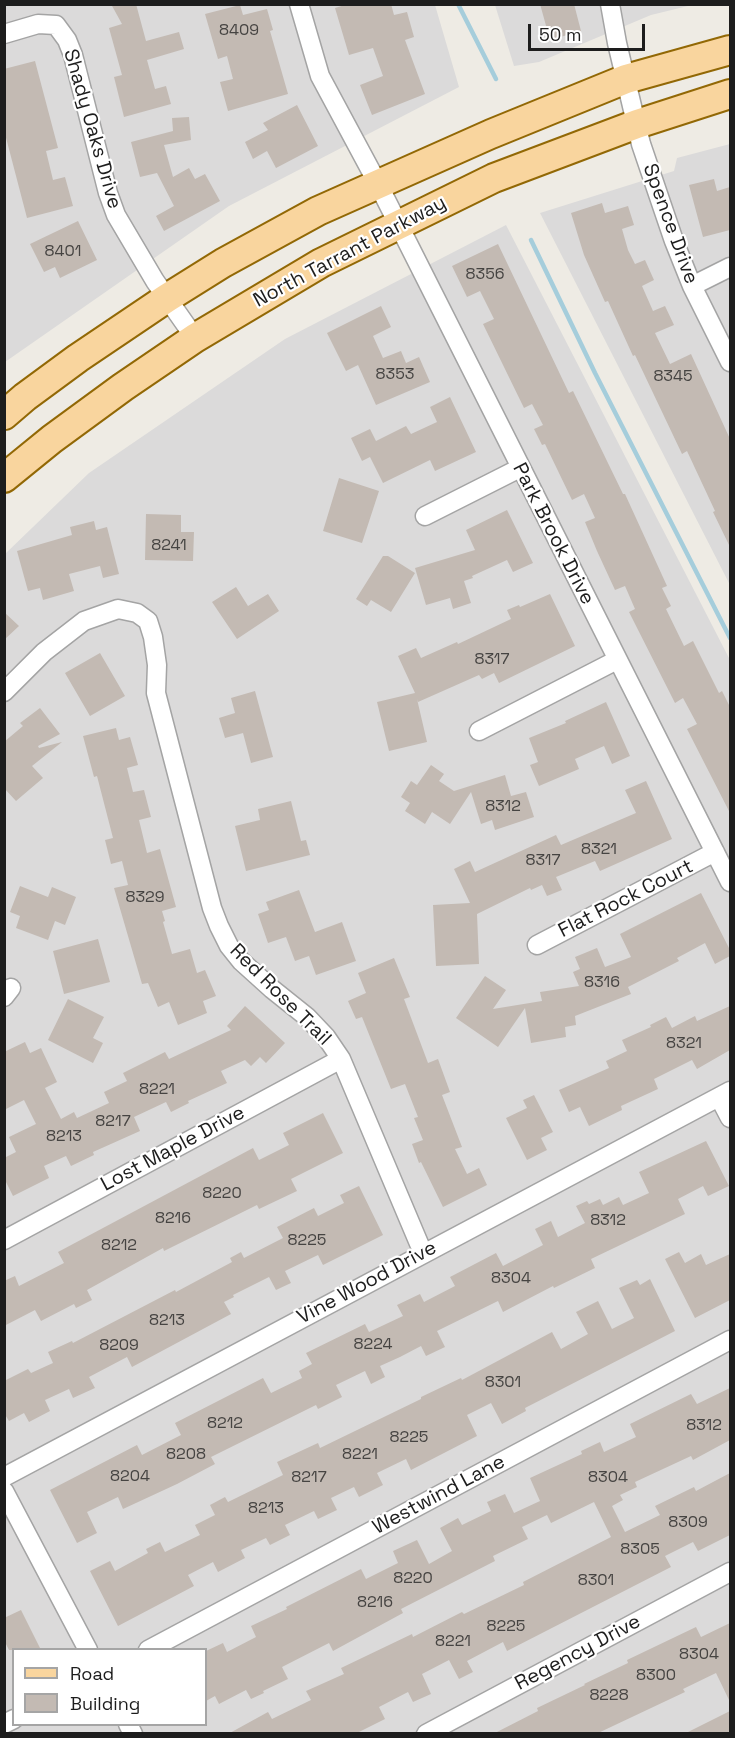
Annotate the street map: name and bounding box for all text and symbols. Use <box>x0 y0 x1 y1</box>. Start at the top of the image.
scale bar <box>531 12 648 50</box>
house number: 8409 <box>219 21 259 41</box>
text: 50 m <box>539 23 581 46</box>
street label: Shady Oaks Drive <box>58 46 126 212</box>
street label: Spence Drive <box>637 161 703 287</box>
street label: North Tarrant Parkway <box>250 191 450 313</box>
house number: 8401 <box>45 242 81 262</box>
house number: 8356 <box>465 265 505 285</box>
house number: 8353 <box>376 365 414 385</box>
house number: 8345 <box>653 367 693 387</box>
street label: Park Brook Drive <box>507 459 599 609</box>
house number: 8241 <box>151 536 187 556</box>
house number: 8317 <box>474 650 510 670</box>
house number: 8312 <box>485 797 521 817</box>
house number: 8321 <box>581 840 617 860</box>
house number: 8317 <box>525 851 561 871</box>
street label: Flat Rock Court <box>555 855 697 943</box>
house number: 8329 <box>125 888 165 908</box>
street label: Red Rose Trail <box>224 939 336 1051</box>
house number: 8316 <box>584 973 620 993</box>
house number: 8321 <box>666 1034 702 1054</box>
house number: 8221 <box>139 1080 175 1100</box>
street label: Lost Maple Drive <box>97 1101 249 1197</box>
house number: 8217 <box>95 1112 131 1132</box>
house number: 8213 <box>46 1127 82 1147</box>
house number: 8220 <box>202 1184 242 1204</box>
house number: 8216 <box>155 1209 191 1229</box>
house number: 8312 <box>590 1211 626 1231</box>
house number: 8225 <box>288 1231 326 1251</box>
house number: 8212 <box>101 1236 137 1256</box>
street label: Vine Wood Drive <box>293 1236 441 1330</box>
house number: 8304 <box>491 1269 531 1289</box>
house number: 8213 <box>149 1311 185 1331</box>
house number: 8224 <box>354 1335 392 1355</box>
house number: 8209 <box>99 1336 139 1356</box>
house number: 8301 <box>485 1373 521 1393</box>
house number: 8212 <box>207 1414 243 1434</box>
house number: 8312 <box>686 1416 722 1436</box>
house number: 8225 <box>390 1428 428 1448</box>
house number: 8208 <box>166 1445 206 1465</box>
house number: 8221 <box>342 1445 378 1465</box>
street label: Westwind Lane <box>369 1450 509 1540</box>
house number: 8204 <box>110 1467 150 1487</box>
house number: 8217 <box>291 1468 327 1488</box>
house number: 8304 <box>588 1468 628 1488</box>
house number: 8213 <box>248 1499 284 1519</box>
house number: 8309 <box>668 1513 708 1533</box>
house number: 8305 <box>620 1540 660 1560</box>
house number: 8220 <box>393 1569 433 1589</box>
house number: 8301 <box>578 1571 614 1591</box>
house number: 8216 <box>357 1593 393 1613</box>
street label: Regency Drive <box>511 1610 645 1696</box>
house number: 8225 <box>487 1617 525 1637</box>
house number: 8221 <box>435 1632 471 1652</box>
house number: 8304 <box>679 1645 719 1665</box>
legend <box>12 1648 207 1726</box>
text: Road <box>70 1662 114 1685</box>
house number: 8300 <box>636 1666 676 1686</box>
house number: 8228 <box>589 1686 629 1706</box>
text: Building <box>70 1692 140 1715</box>

